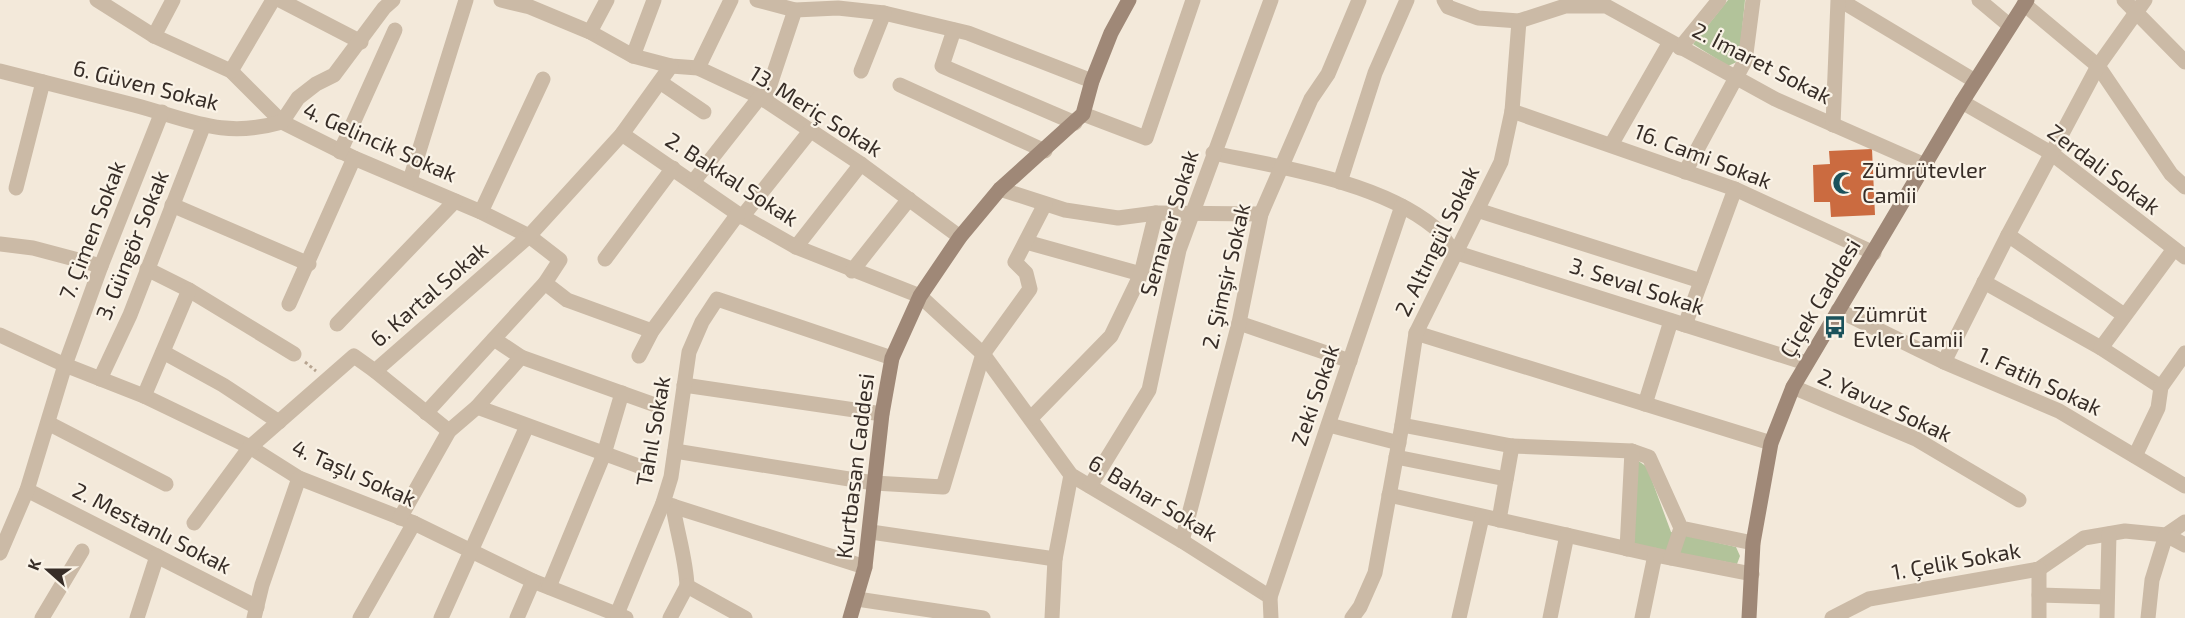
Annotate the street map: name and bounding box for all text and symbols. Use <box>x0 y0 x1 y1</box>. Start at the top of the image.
street label: 2. İmaret Sokak <box>1689 16 1836 108</box>
street label: 6. Güven Sokak <box>71 53 222 115</box>
street label: 13. Meriç Sokak <box>744 59 888 163</box>
street label: 4. Gelincik Sokak <box>300 96 461 187</box>
street label: 16. Cami Sokak <box>1631 117 1776 193</box>
street label: Zerdali Sokak <box>2043 118 2166 219</box>
street label: 2. Bakkal Sokak <box>661 126 804 231</box>
street label: Semaver Sokak <box>1133 146 1203 299</box>
place label: Zümrütevler Camii <box>1862 156 1987 207</box>
street label: 7. Çimen Sokak <box>53 157 131 303</box>
street label: 2. Altıngül Sokak <box>1389 161 1484 320</box>
street label: 3. Güngör Sokak <box>89 166 173 323</box>
mosque icon: Zümrütevler Camii <box>1831 170 1857 196</box>
street label: 2. Şimşir Sokak <box>1196 200 1256 352</box>
street label: Çiçek Caddesi <box>1773 233 1867 363</box>
street label: 6. Kartal Sokak <box>364 235 492 351</box>
street label: 3. Seval Sokak <box>1567 251 1708 319</box>
place label: Zümrüt Evler Camii <box>1853 300 1963 351</box>
bus stop icon: Zümrüt Evler Camii <box>1822 314 1848 340</box>
street label: 1. Fatih Sokak <box>1975 340 2106 420</box>
street label: Zeki Sokak <box>1285 341 1343 449</box>
street label: 2. Yavuz Sokak <box>1814 362 1956 446</box>
street label: Kurtbasan Caddesi <box>830 372 878 560</box>
street label: Tahıl Sokak <box>630 374 674 488</box>
street label: 4. Taşlı Sokak <box>287 433 421 513</box>
street label: 6. Bahar Sokak <box>1084 448 1223 546</box>
street label: 2. Mestanlı Sokak <box>69 476 236 578</box>
street label: 1. Çelik Sokak <box>1889 536 2023 586</box>
north arrow <box>18 540 78 600</box>
text: K <box>23 556 45 573</box>

